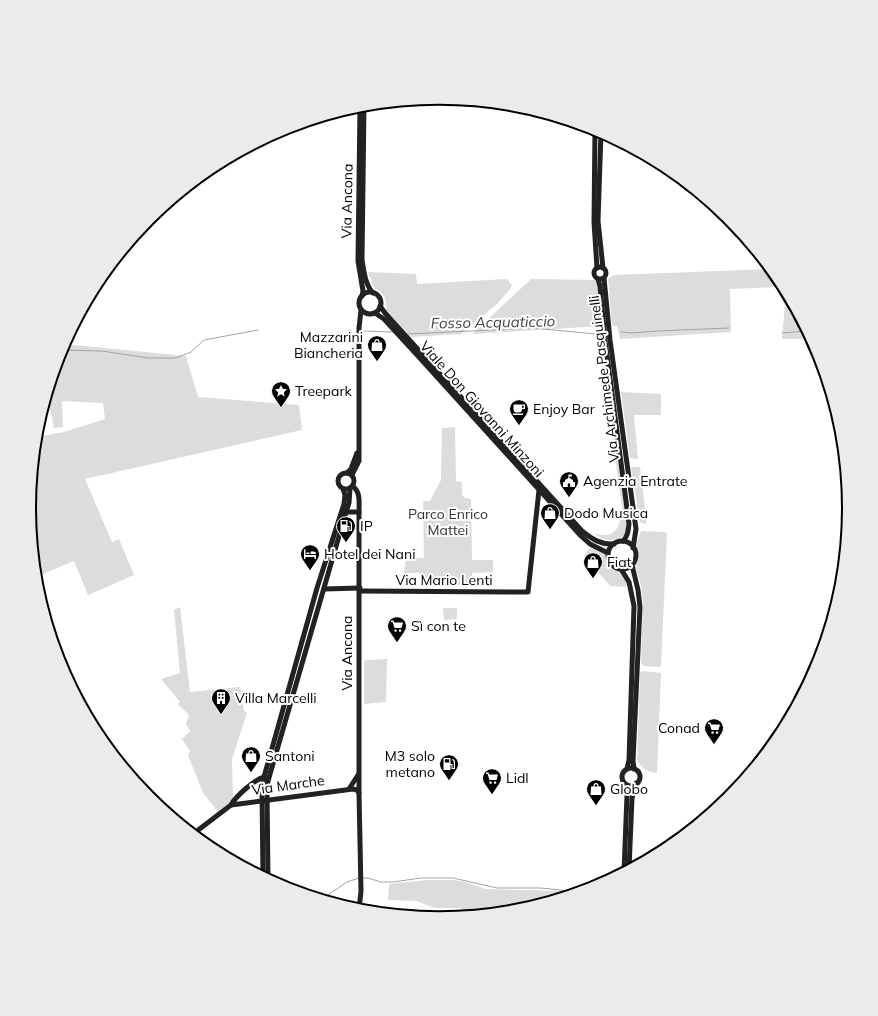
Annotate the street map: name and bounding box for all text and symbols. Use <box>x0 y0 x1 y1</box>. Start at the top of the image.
street label: Via Ancona <box>337 163 357 239</box>
street label: Via Archimede Pasquinelli <box>585 294 623 464</box>
water label: Fosso Acquaticcio <box>431 311 556 333</box>
place label: Mazzarini Biancheria <box>294 328 363 362</box>
shop icon: Mazzarini Biancheria <box>366 334 388 362</box>
street label: Viale Don Giovanni Minzoni <box>416 337 548 481</box>
place icon: Treepark <box>270 380 292 408</box>
place label: Treepark <box>295 382 352 400</box>
cafe icon: Enjoy Bar <box>508 398 530 426</box>
place label: Enjoy Bar <box>533 400 596 418</box>
public building icon: Agenzia Entrate <box>558 470 580 498</box>
place label: Agenzia Entrate <box>583 472 687 490</box>
shop icon: Dodo Musica <box>539 502 561 530</box>
place label: Dodo Musica <box>564 504 648 522</box>
park label: Parco Enrico Mattei <box>408 505 488 539</box>
fuel station icon: IP <box>335 515 357 543</box>
place label: IP <box>360 517 373 535</box>
hotel icon: Hotel dei Nani <box>299 543 321 571</box>
place label: Hotel dei Nani <box>324 545 415 563</box>
shop icon: Fiat <box>582 551 604 579</box>
place label: Fiat <box>607 553 632 571</box>
street label: Via Mario Lenti <box>395 571 493 589</box>
street label: Via Ancona <box>338 615 356 691</box>
supermarket icon: Sì con te <box>386 615 408 643</box>
place label: Sì con te <box>411 617 466 635</box>
building icon: Villa Marcelli <box>210 687 232 715</box>
place label: Villa Marcelli <box>235 689 317 707</box>
supermarket icon: Conad <box>703 717 725 745</box>
place label: Conad <box>658 719 700 737</box>
shop icon: Santoni <box>240 745 262 773</box>
place label: Santoni <box>265 747 315 765</box>
place label: M3 solo metano <box>385 747 435 781</box>
fuel station icon: M3 solo metano <box>438 753 460 781</box>
supermarket icon: Lidl <box>481 767 503 795</box>
place label: Lidl <box>506 769 529 787</box>
street label: Via Marche <box>250 771 326 799</box>
shop icon: Globo <box>585 778 607 806</box>
place label: Globo <box>610 780 648 798</box>

